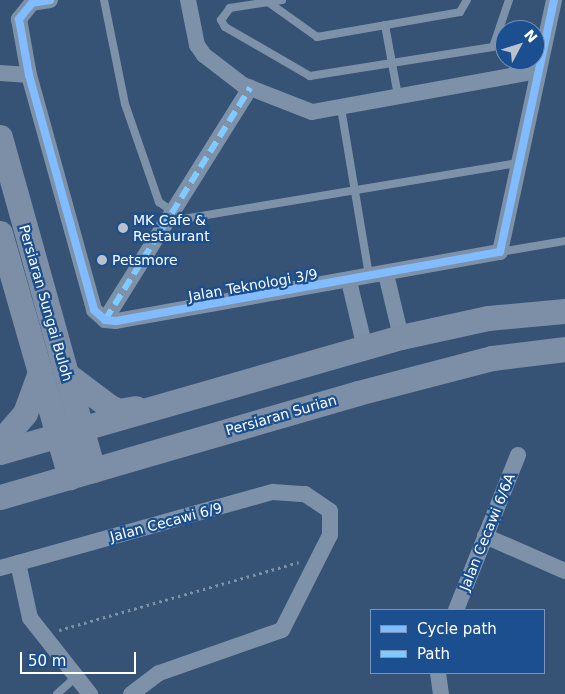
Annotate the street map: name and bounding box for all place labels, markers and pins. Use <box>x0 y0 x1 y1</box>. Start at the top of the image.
place label: MK Cafe & Restaurant <box>133 212 210 244</box>
marker: MK Cafe & Restaurant <box>117 222 129 234</box>
place label: Petsmore <box>112 252 178 268</box>
marker: Petsmore <box>96 254 108 266</box>

